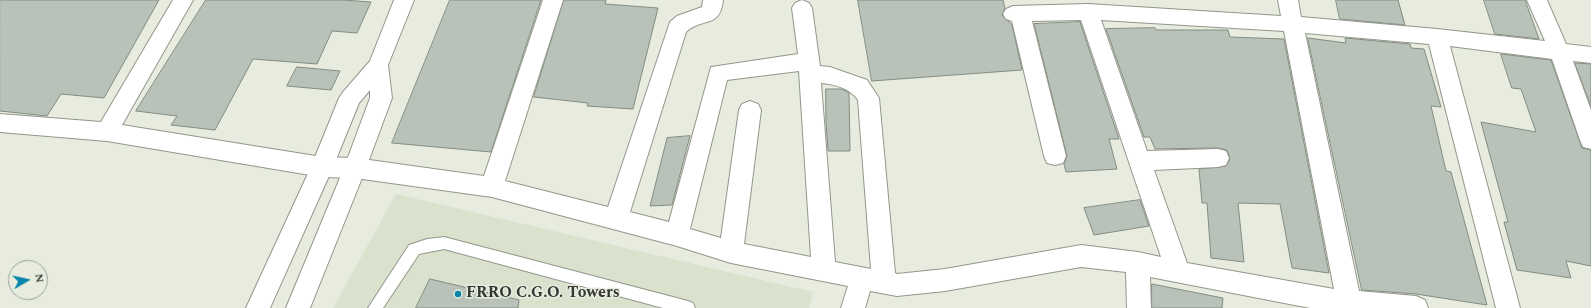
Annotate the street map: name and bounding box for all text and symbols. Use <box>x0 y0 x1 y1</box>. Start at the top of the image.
north arrow <box>8 260 48 300</box>
text: N <box>30 272 48 284</box>
place label: FRRO C.G.O. Towers <box>466 284 620 304</box>
marker: FRRO C.G.O. Towers <box>453 289 463 299</box>

